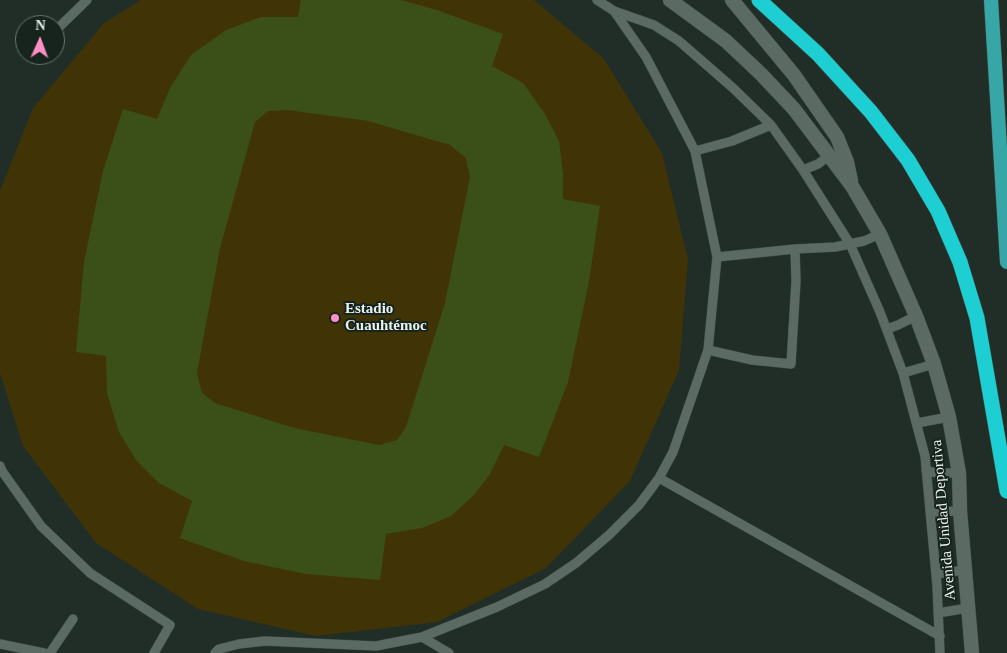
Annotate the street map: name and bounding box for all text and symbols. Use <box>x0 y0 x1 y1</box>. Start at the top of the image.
north arrow <box>15 15 65 65</box>
text: N <box>35 18 46 33</box>
place label: Estadio Cuauhtémoc <box>345 300 427 335</box>
marker: Estadio Cuauhtémoc <box>329 312 341 324</box>
street label: Avenida Unidad Deportiva <box>928 439 960 601</box>

